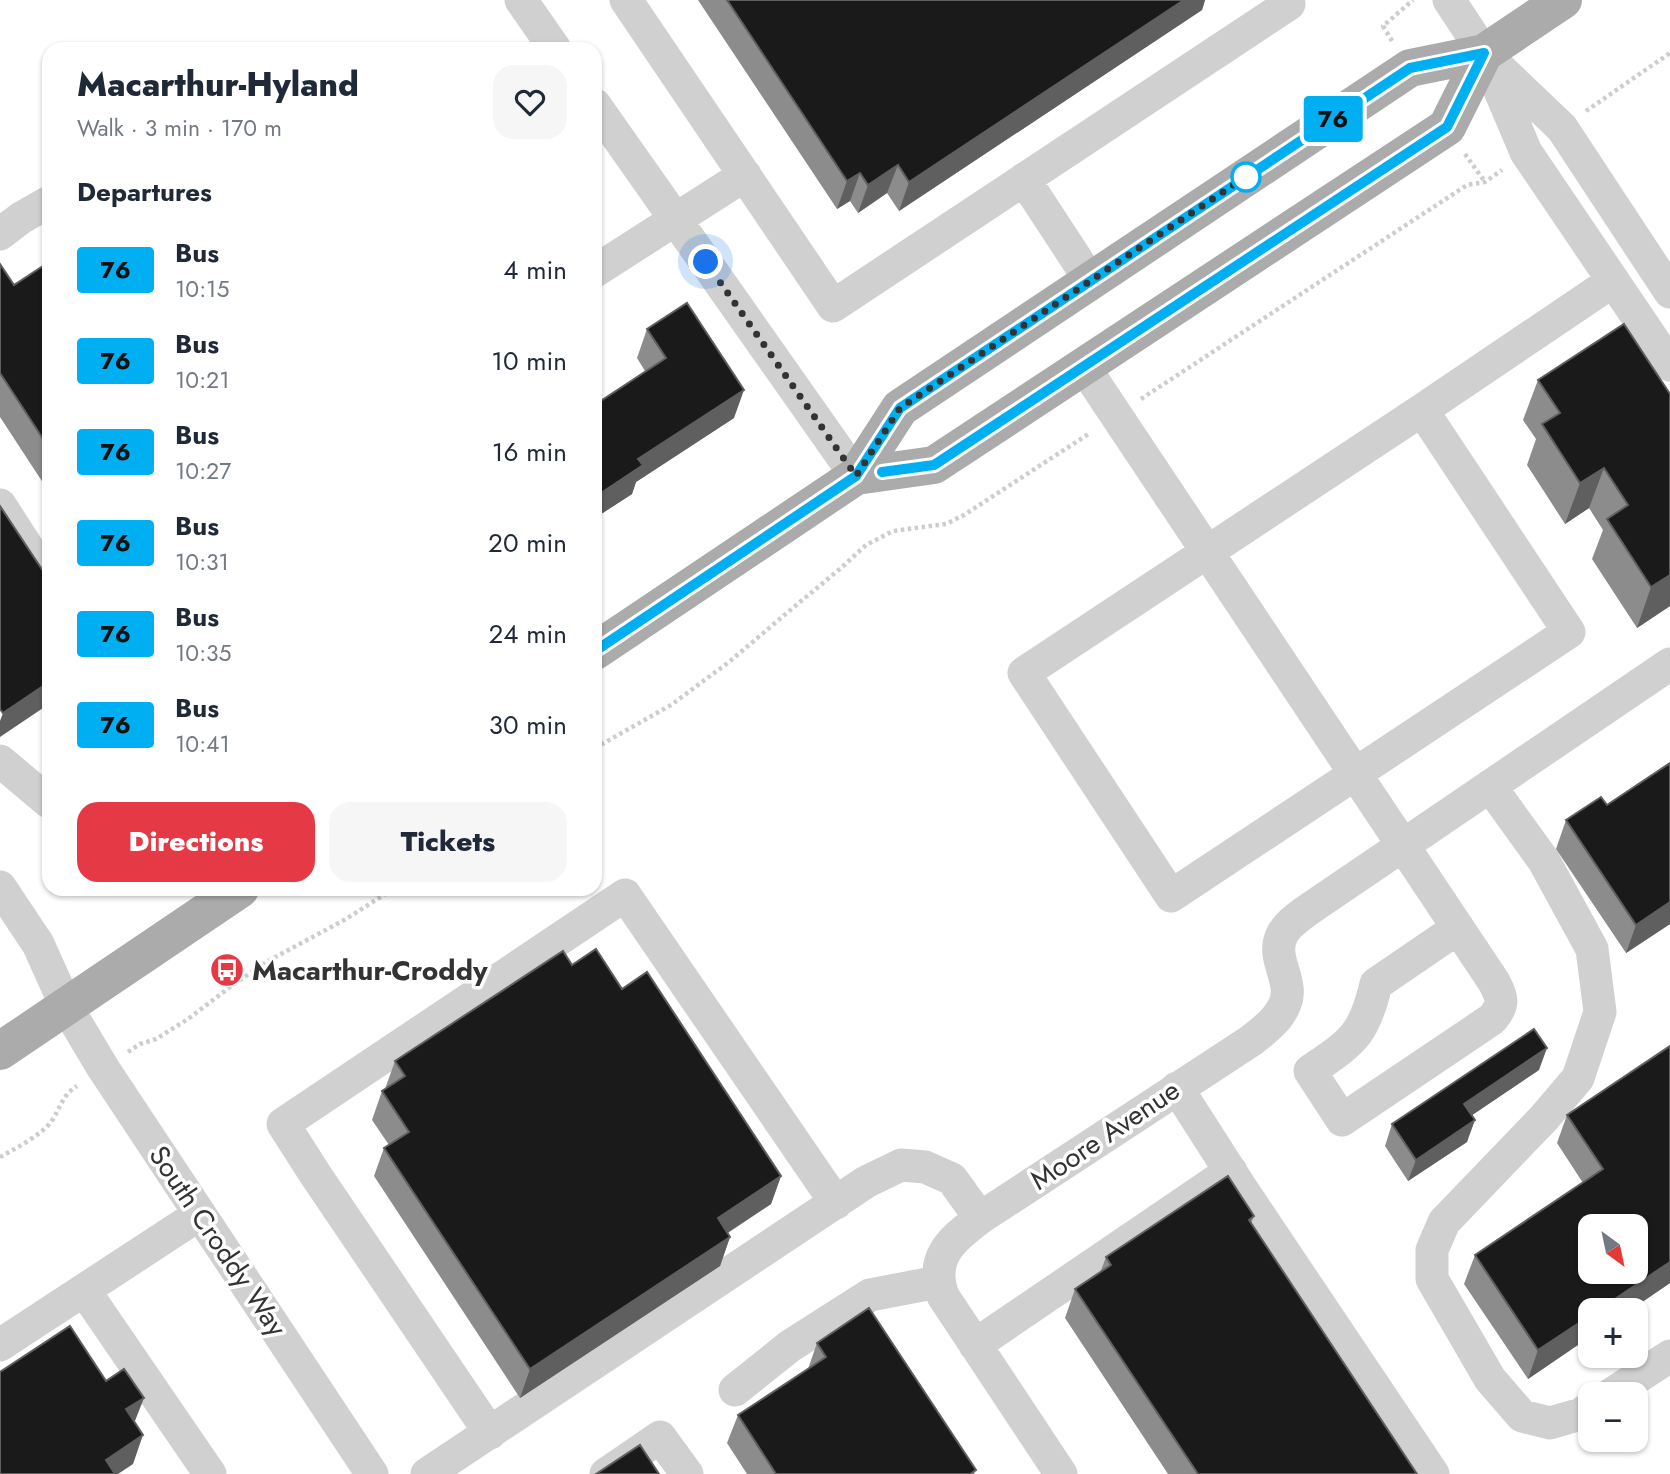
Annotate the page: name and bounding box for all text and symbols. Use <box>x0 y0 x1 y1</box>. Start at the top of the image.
text: Macarthur-Hyland <box>77 61 359 108</box>
button: heart <box>493 65 567 139</box>
line badge: 76 <box>1302 96 1364 142</box>
text: 76 <box>1318 101 1348 136</box>
text: Walk · 3 min · 170 m <box>77 111 282 145</box>
unlabelled marker <box>1231 162 1261 192</box>
text: Departures <box>77 173 212 211</box>
text: Bus <box>175 234 219 272</box>
your location <box>688 244 723 279</box>
text: 4 min <box>503 251 567 289</box>
text: 76 <box>100 252 131 287</box>
text: 10:15 <box>175 272 229 306</box>
text: Bus <box>175 325 219 363</box>
text: 10 min <box>491 342 567 380</box>
text: 76 <box>100 343 131 378</box>
text: 10:21 <box>175 363 230 397</box>
text: Bus <box>175 416 219 454</box>
text: 16 min <box>492 433 567 471</box>
text: 76 <box>100 434 131 469</box>
text: 10:27 <box>175 454 231 488</box>
text: Bus <box>175 507 219 545</box>
text: 20 min <box>488 524 567 562</box>
text: 76 <box>100 525 131 560</box>
text: 10:31 <box>175 545 229 579</box>
text: Bus <box>175 598 219 636</box>
text: 24 min <box>489 615 567 653</box>
text: 76 <box>100 616 131 651</box>
text: 10:35 <box>175 636 232 670</box>
text: Bus <box>175 689 219 727</box>
text: 30 min <box>489 706 567 744</box>
text: 76 <box>100 707 131 742</box>
text: 10:41 <box>175 727 230 761</box>
button: Directions <box>77 802 315 882</box>
button: Tickets <box>329 802 567 882</box>
place label: Macarthur-Croddy <box>252 950 488 991</box>
bus stop icon: Macarthur-Croddy <box>208 951 246 989</box>
street label: Moore Avenue <box>1022 1070 1188 1200</box>
street label: South Croddy Way <box>139 1138 297 1345</box>
north arrow <box>1578 1214 1648 1284</box>
map controls <box>1578 1214 1648 1452</box>
button: + <box>1578 1298 1648 1368</box>
button: − <box>1578 1382 1648 1452</box>

